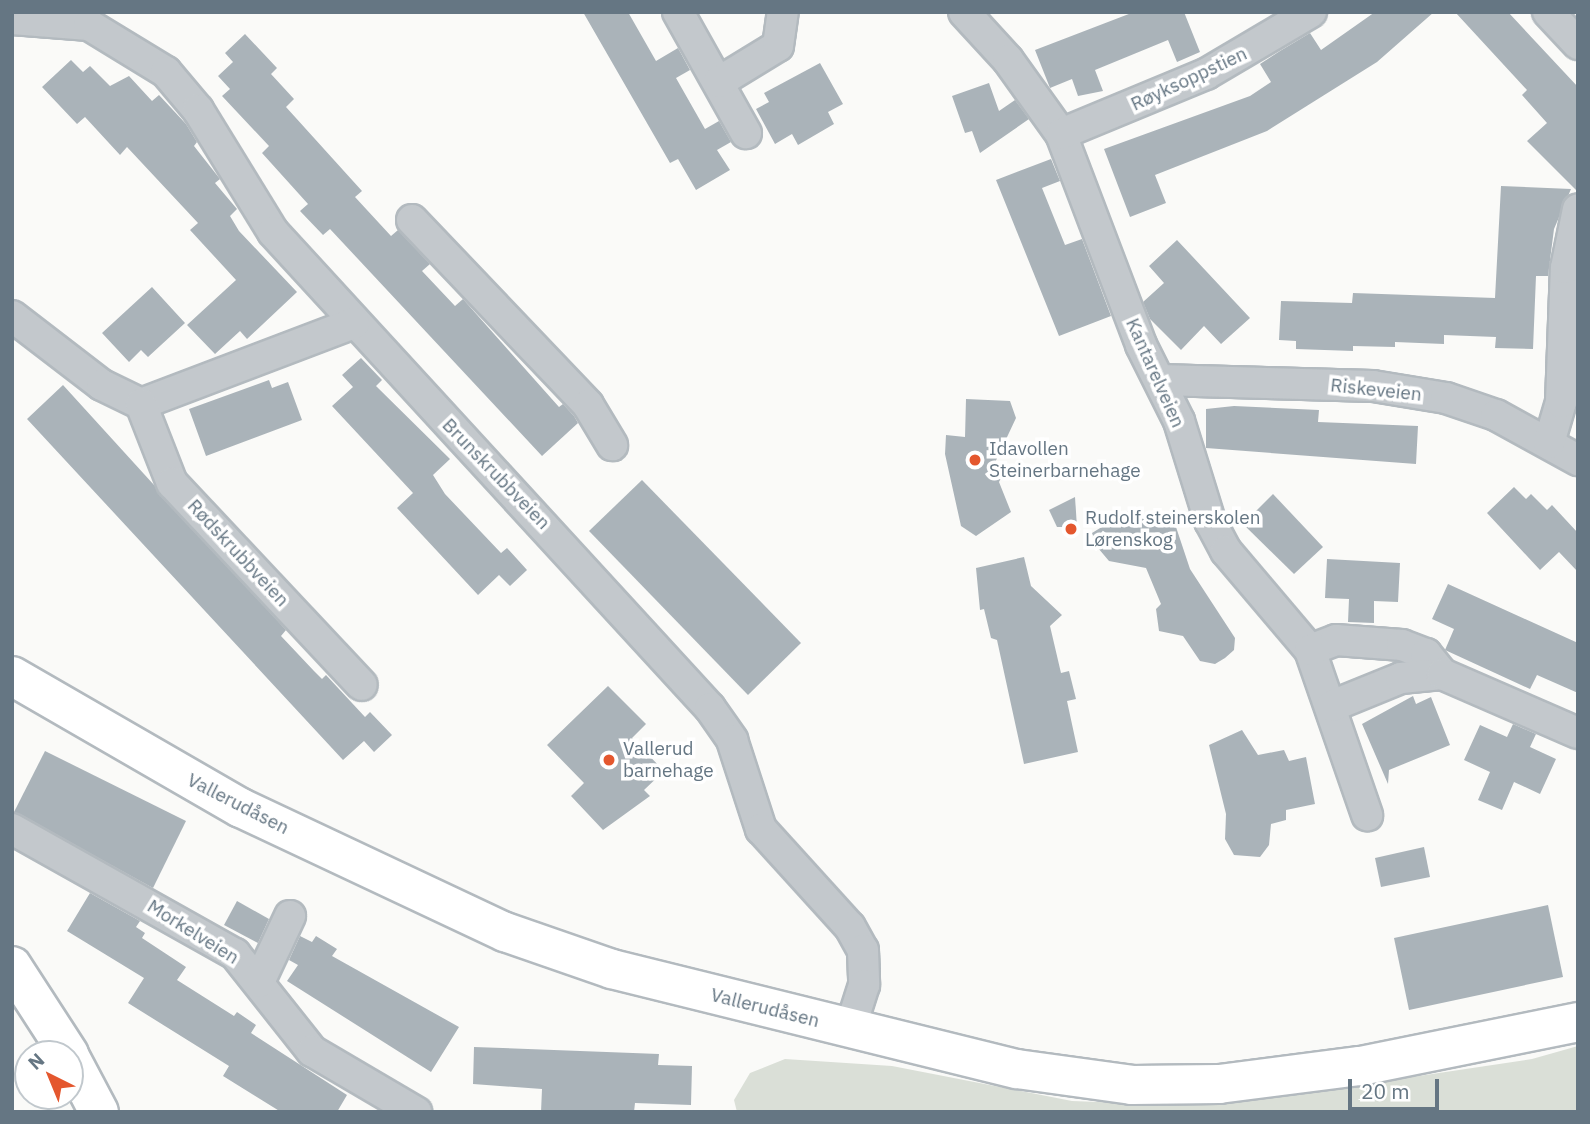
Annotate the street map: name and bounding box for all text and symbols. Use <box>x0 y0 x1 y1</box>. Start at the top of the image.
street label: Røyksoppstien <box>1127 42 1251 116</box>
street label: Kantarelveien <box>1121 315 1189 431</box>
street label: Riskeveien <box>1329 374 1423 406</box>
street label: Brunskrubbveien <box>437 414 555 534</box>
place label: Idavollen Steinerbarnehage <box>989 438 1141 482</box>
marker: Idavollen Steinerbarnehage <box>967 452 983 468</box>
street label: Rødskrubbveien <box>183 495 293 611</box>
place label: Rudolf steinerskolen Lørenskog <box>1085 507 1260 551</box>
marker: Rudolf steinerskolen Lørenskog <box>1063 521 1079 537</box>
place label: Vallerud barnehage <box>623 738 714 782</box>
marker: Vallerud barnehage <box>601 752 617 768</box>
street label: Vallerudåsen <box>183 769 293 839</box>
street label: Morkelveien <box>143 895 243 969</box>
street label: Vallerudåsen <box>708 983 822 1033</box>
north arrow <box>14 1040 84 1110</box>
text: N <box>23 1048 49 1075</box>
scale bar <box>1352 1064 1443 1108</box>
text: 20 m <box>1361 1077 1410 1105</box>

